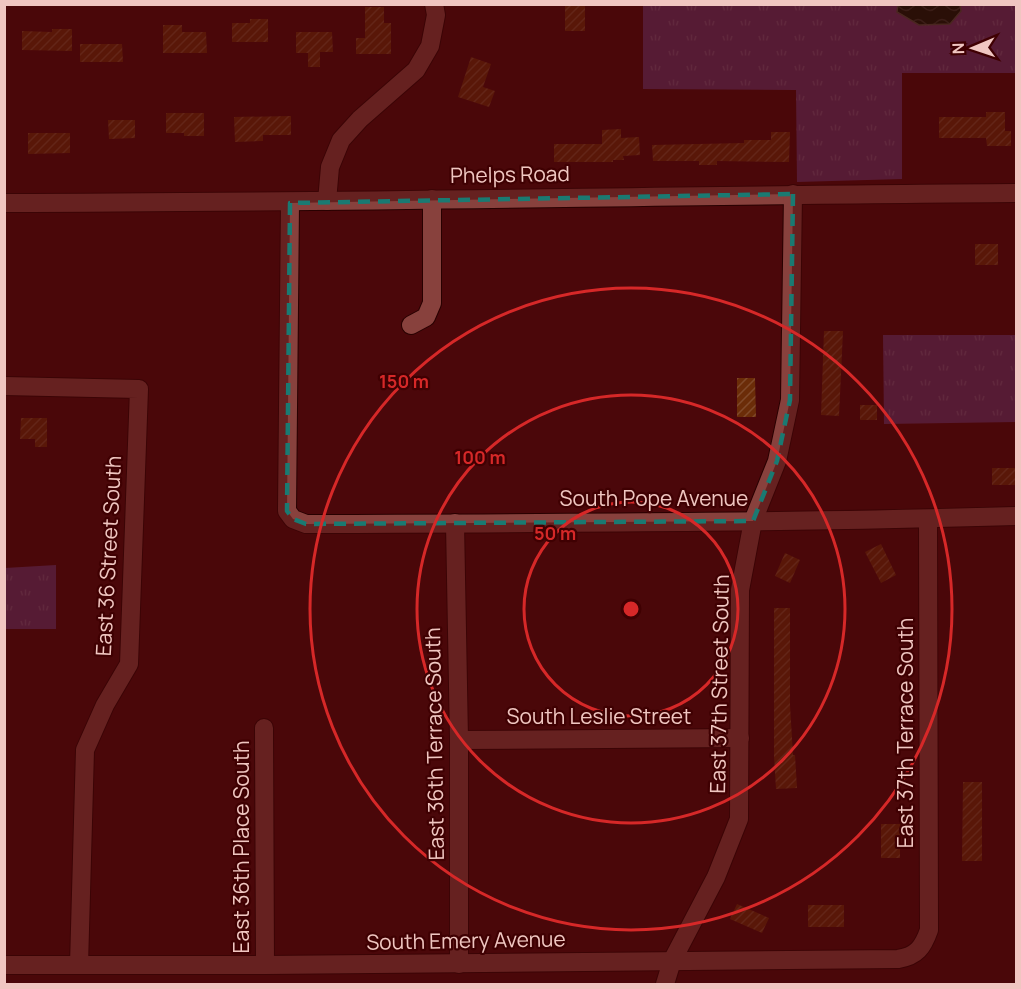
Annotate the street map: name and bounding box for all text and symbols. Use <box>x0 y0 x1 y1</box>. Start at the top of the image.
north arrow <box>943 18 1003 78</box>
text: N <box>947 42 969 55</box>
street label: Phelps Road <box>450 159 570 189</box>
text: 150 m <box>379 369 429 393</box>
text: 100 m <box>454 445 506 469</box>
street label: East 36 Street South <box>89 455 127 657</box>
street label: South Pope Avenue <box>560 484 748 512</box>
text: 50 m <box>534 521 576 545</box>
street label: East 37th Street South <box>703 574 735 794</box>
centre of rings <box>621 599 641 619</box>
street label: East 37th Terrace South <box>891 618 919 848</box>
street label: East 36th Terrace South <box>418 627 450 861</box>
street label: South Leslie Street <box>507 702 691 730</box>
street label: East 36th Place South <box>227 741 255 953</box>
street label: South Emery Avenue <box>366 924 566 956</box>

